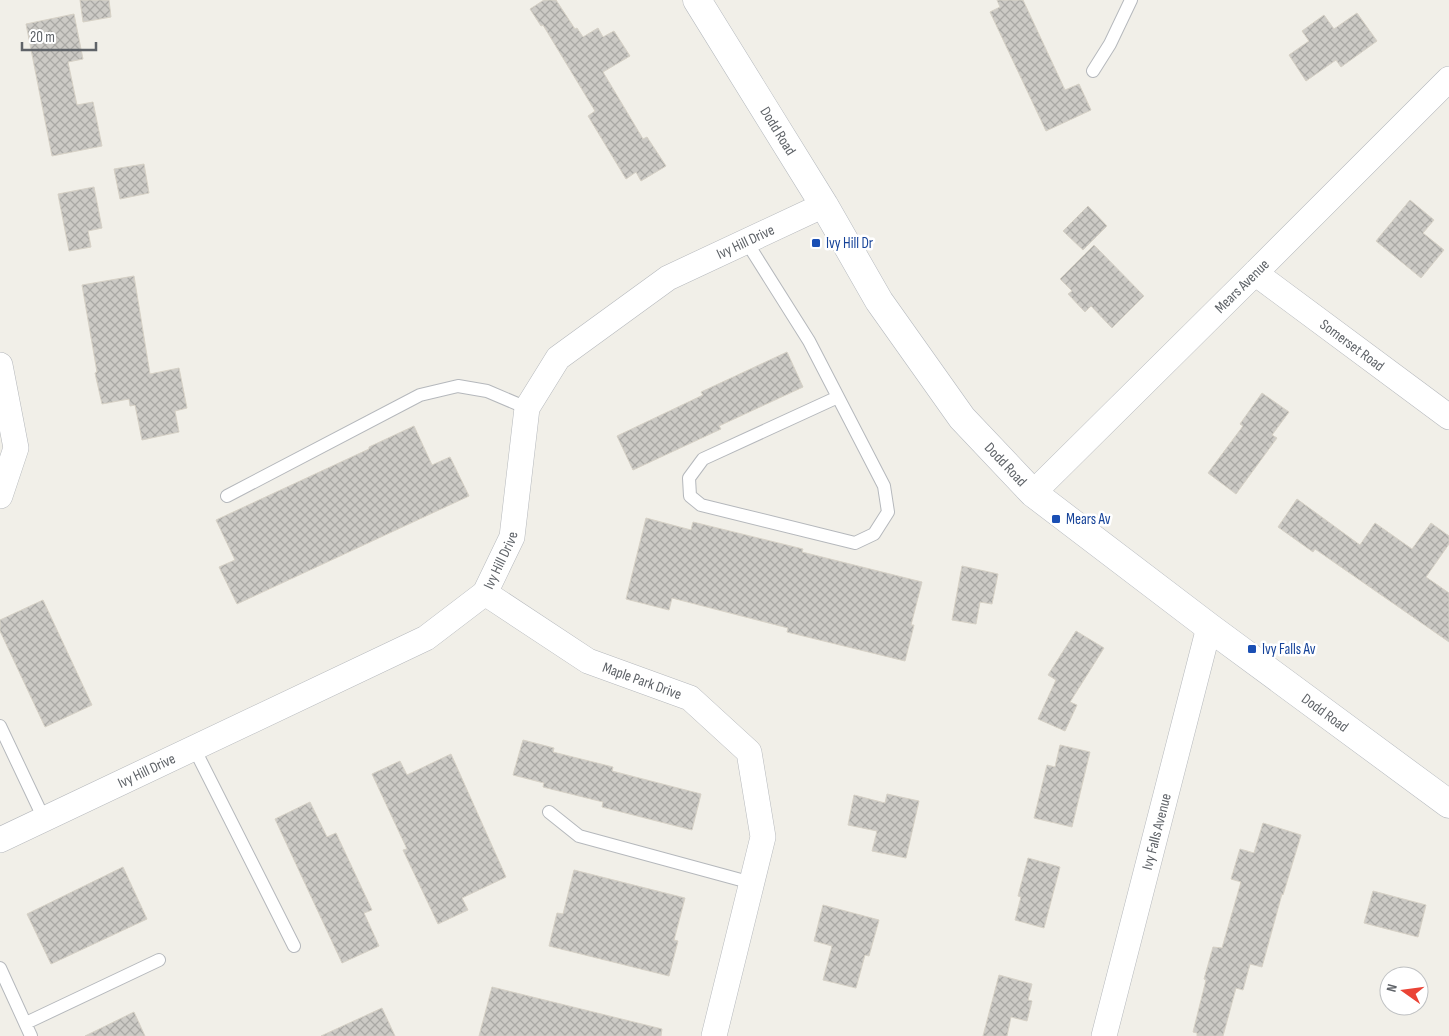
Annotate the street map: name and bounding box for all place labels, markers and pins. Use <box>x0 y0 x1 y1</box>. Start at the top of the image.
place label: Ivy Hill Dr <box>826 234 874 253</box>
marker: Ivy Hill Dr <box>810 237 822 249</box>
place label: Mears Av <box>1066 510 1111 529</box>
marker: Mears Av <box>1050 513 1062 525</box>
place label: Ivy Falls Av <box>1262 640 1316 659</box>
marker: Ivy Falls Av <box>1246 643 1258 655</box>

